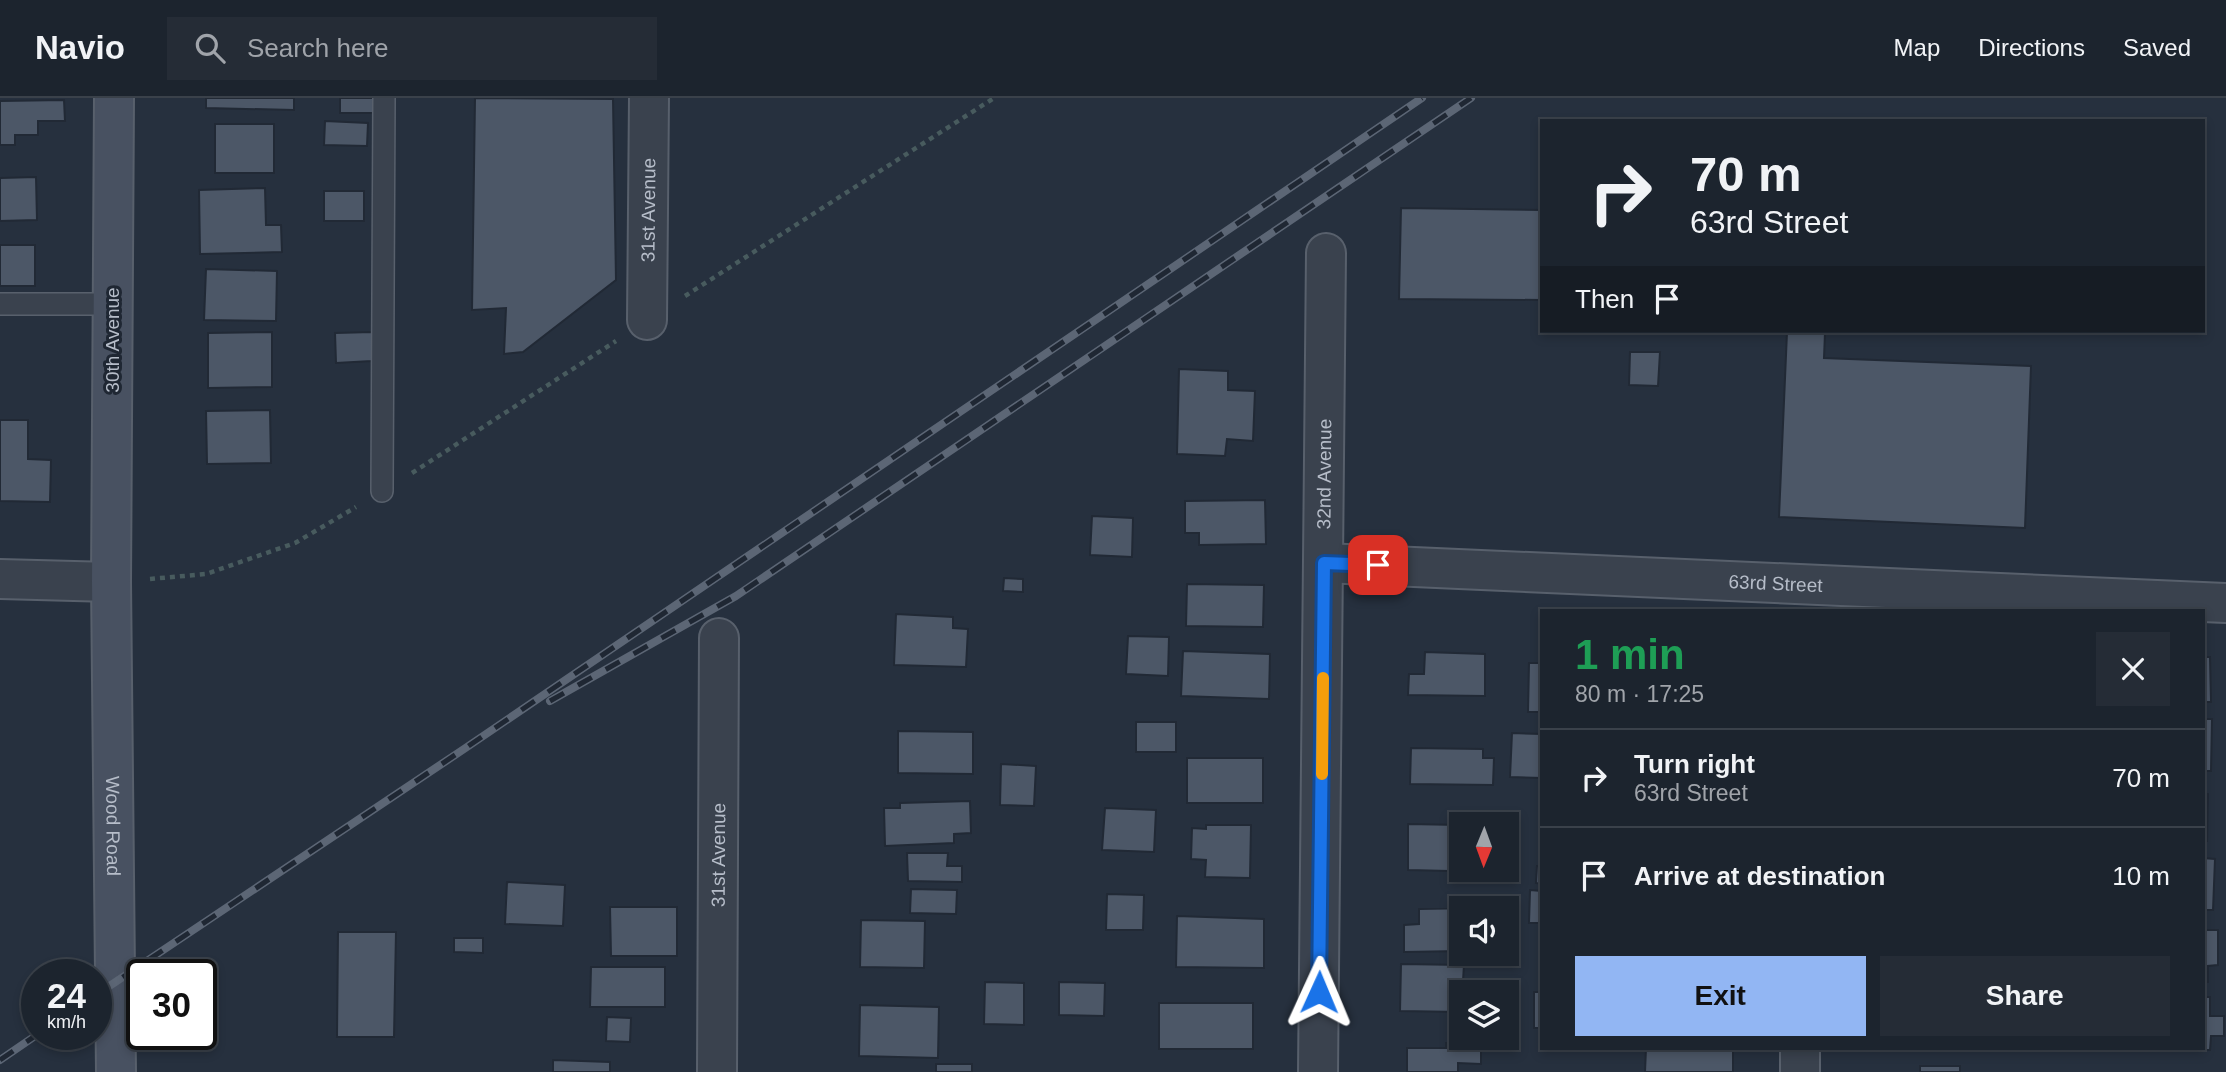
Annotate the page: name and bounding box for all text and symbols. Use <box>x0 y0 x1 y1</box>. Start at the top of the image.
search box <box>167 17 657 80</box>
text: Navio <box>35 29 125 66</box>
icon: search <box>191 29 229 67</box>
text: Search here <box>247 33 389 63</box>
text: Map <box>1894 34 1940 61</box>
text: Directions <box>1978 34 2085 61</box>
text: Saved <box>2123 34 2191 61</box>
icon: right <box>1575 147 1666 238</box>
text: 70 m <box>1690 147 1802 201</box>
street label: 31st Avenue <box>638 158 659 262</box>
text: 63rd Street <box>1690 204 1848 240</box>
icon: arrive <box>1648 280 1686 318</box>
text: Then <box>1575 284 1634 314</box>
street label: 30th Avenue <box>102 287 123 393</box>
street label: 32nd Avenue <box>1313 419 1335 529</box>
pin <box>1348 535 1408 595</box>
icon: arrive <box>1359 546 1397 584</box>
street label: 63rd Street <box>1728 571 1824 596</box>
text: 1 min <box>1575 631 1685 678</box>
button: close <box>2096 632 2170 706</box>
text: 80 m · 17:25 <box>1575 681 1704 707</box>
text: Turn right <box>1634 749 1755 779</box>
icon: right <box>1575 759 1613 797</box>
text: 70 m <box>2112 763 2170 793</box>
street label: Wood Road <box>102 776 124 876</box>
text: 63rd Street <box>1634 780 1748 806</box>
street label: 31st Avenue <box>708 803 729 907</box>
north arrow <box>1449 812 1519 882</box>
map controls <box>1449 812 1519 1050</box>
icon: arrive <box>1575 857 1613 895</box>
text: Arrive at destination <box>1634 861 1885 891</box>
text: 10 m <box>2112 861 2170 891</box>
button: sound <box>1449 896 1519 966</box>
position arrow <box>1282 955 1356 1029</box>
button: Exit <box>1575 956 1866 1036</box>
button: Share <box>1880 956 2170 1036</box>
speed limit sign: 30 <box>126 959 217 1050</box>
text: 24 <box>47 976 86 1015</box>
button: layers <box>1449 980 1519 1050</box>
text: km/h <box>47 1012 86 1032</box>

